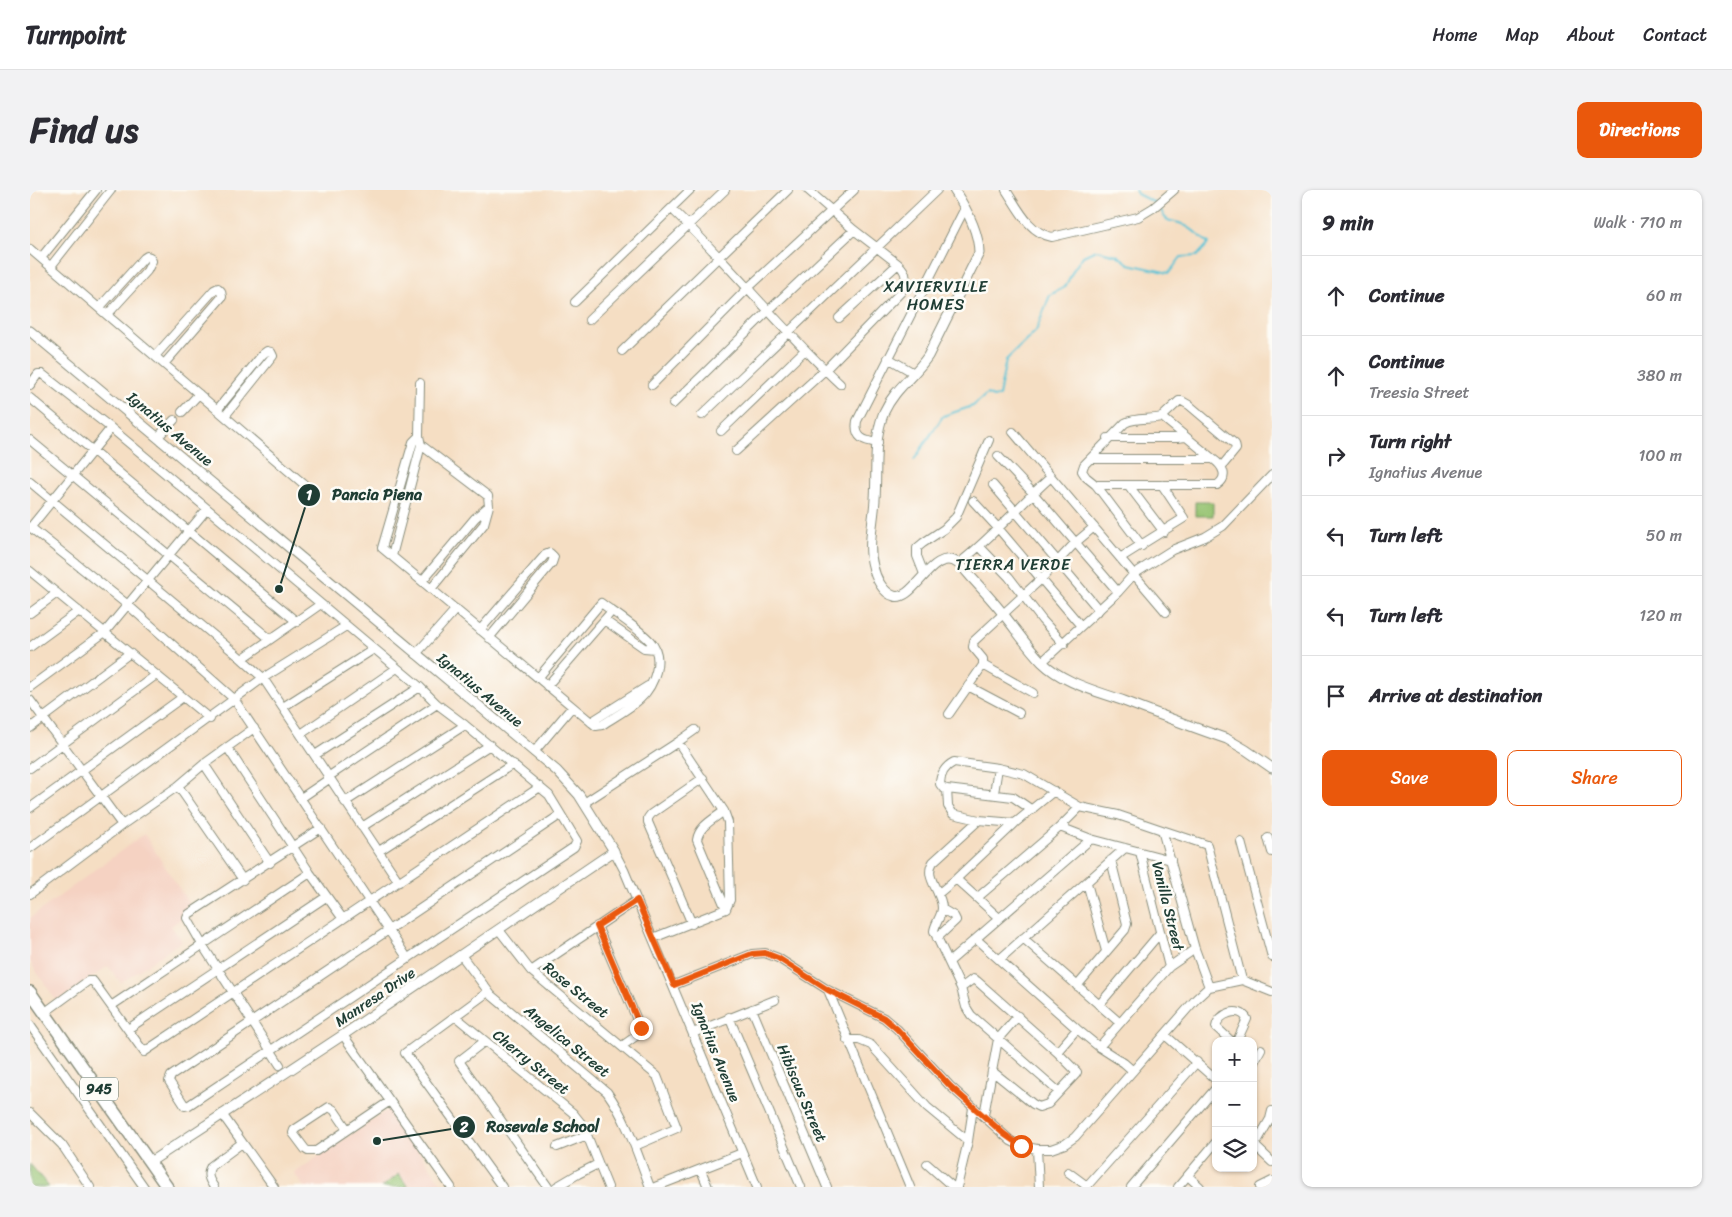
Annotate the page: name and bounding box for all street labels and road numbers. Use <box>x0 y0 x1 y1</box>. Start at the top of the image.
street label: Ignatius Avenue <box>120 384 219 473</box>
street label: Ignatius Avenue <box>430 645 529 734</box>
street label: Vanilla Street <box>1144 859 1192 954</box>
street label: Rose Street <box>537 955 615 1025</box>
street label: Manresa Drive <box>329 960 421 1034</box>
street label: Angelica Street <box>517 997 616 1084</box>
street label: Ignatius Avenue <box>684 997 748 1106</box>
street label: Cherry Street <box>487 1023 576 1102</box>
street label: Hibiscus Street <box>770 1040 835 1147</box>
road number: 945 <box>80 1078 118 1101</box>

